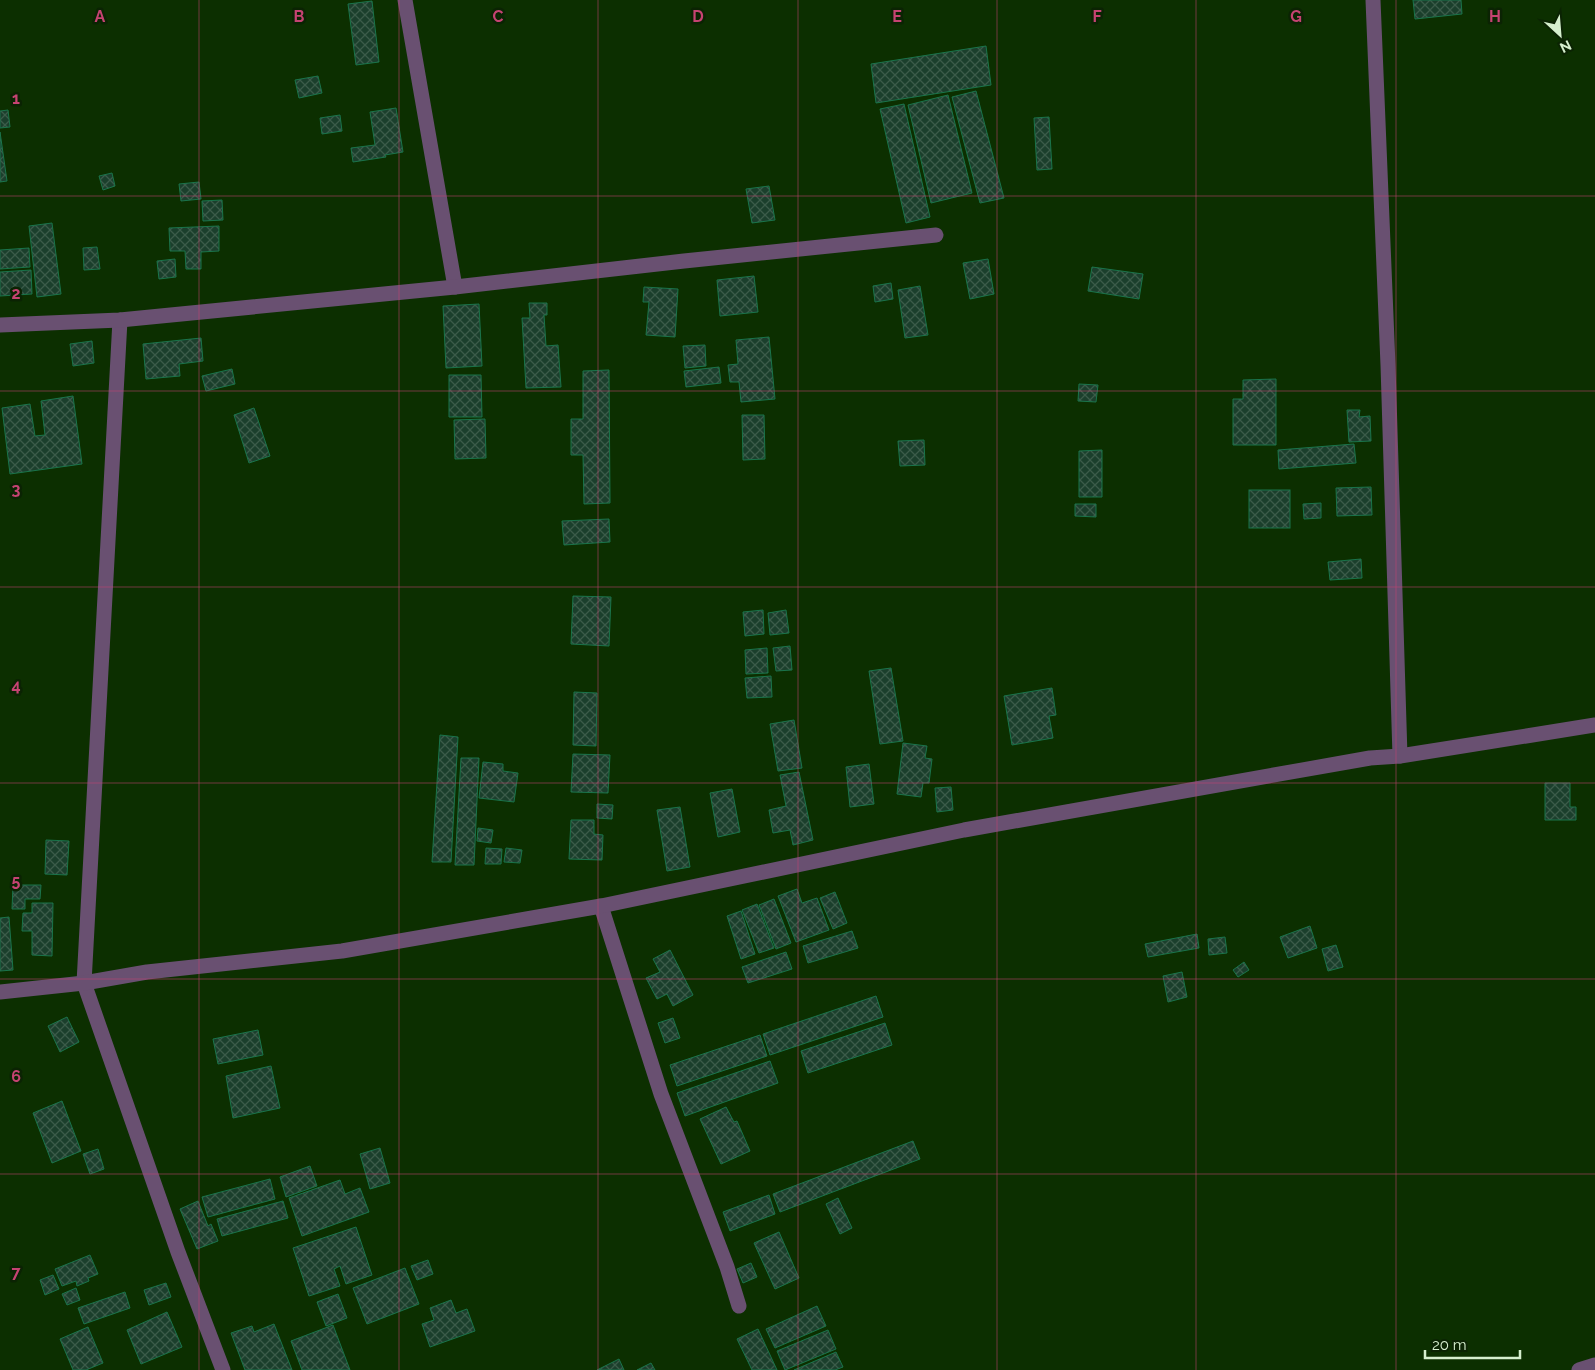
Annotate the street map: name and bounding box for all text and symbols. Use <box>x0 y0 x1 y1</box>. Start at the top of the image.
text: A <box>95 7 106 26</box>
text: B <box>294 7 305 26</box>
text: C <box>493 7 504 26</box>
text: D <box>692 7 704 26</box>
text: E <box>892 7 902 26</box>
text: F <box>1092 7 1102 26</box>
text: G <box>1290 7 1302 26</box>
text: H <box>1489 7 1501 26</box>
north arrow <box>1535 10 1585 60</box>
text: N <box>1557 37 1574 56</box>
text: 1 <box>12 89 20 108</box>
text: 2 <box>11 284 21 303</box>
text: 3 <box>12 480 21 499</box>
text: 4 <box>11 676 21 695</box>
text: 5 <box>12 871 21 890</box>
text: 6 <box>11 1067 21 1086</box>
text: 7 <box>12 1263 21 1282</box>
scale bar <box>1425 1328 1520 1360</box>
text: 20 m <box>1432 1336 1467 1354</box>

